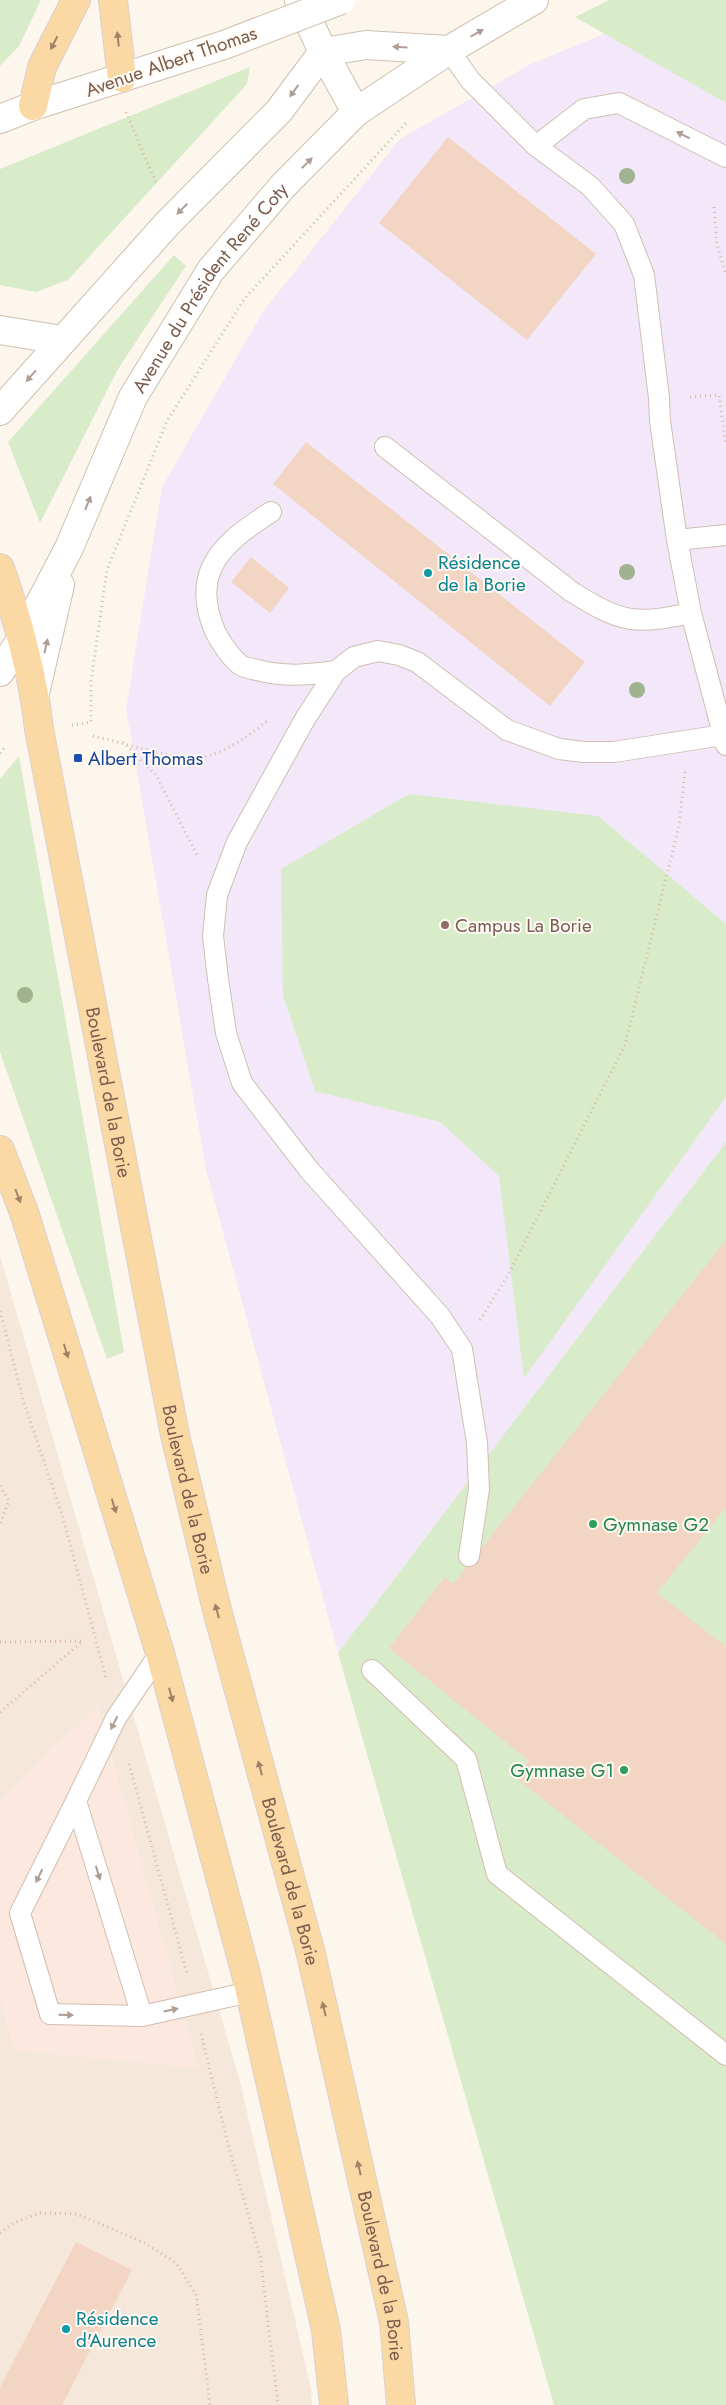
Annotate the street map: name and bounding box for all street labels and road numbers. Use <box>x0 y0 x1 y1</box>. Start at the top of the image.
street label: Avenue Albert Thomas <box>82 19 261 104</box>
street label: Avenue du Président René Coty <box>126 176 295 398</box>
street label: Boulevard de la Borie <box>79 1005 138 1180</box>
street label: Boulevard de la Borie <box>155 1402 221 1577</box>
street label: Boulevard de la Borie <box>255 1794 326 1968</box>
street label: Boulevard de la Borie <box>351 2188 410 2362</box>

